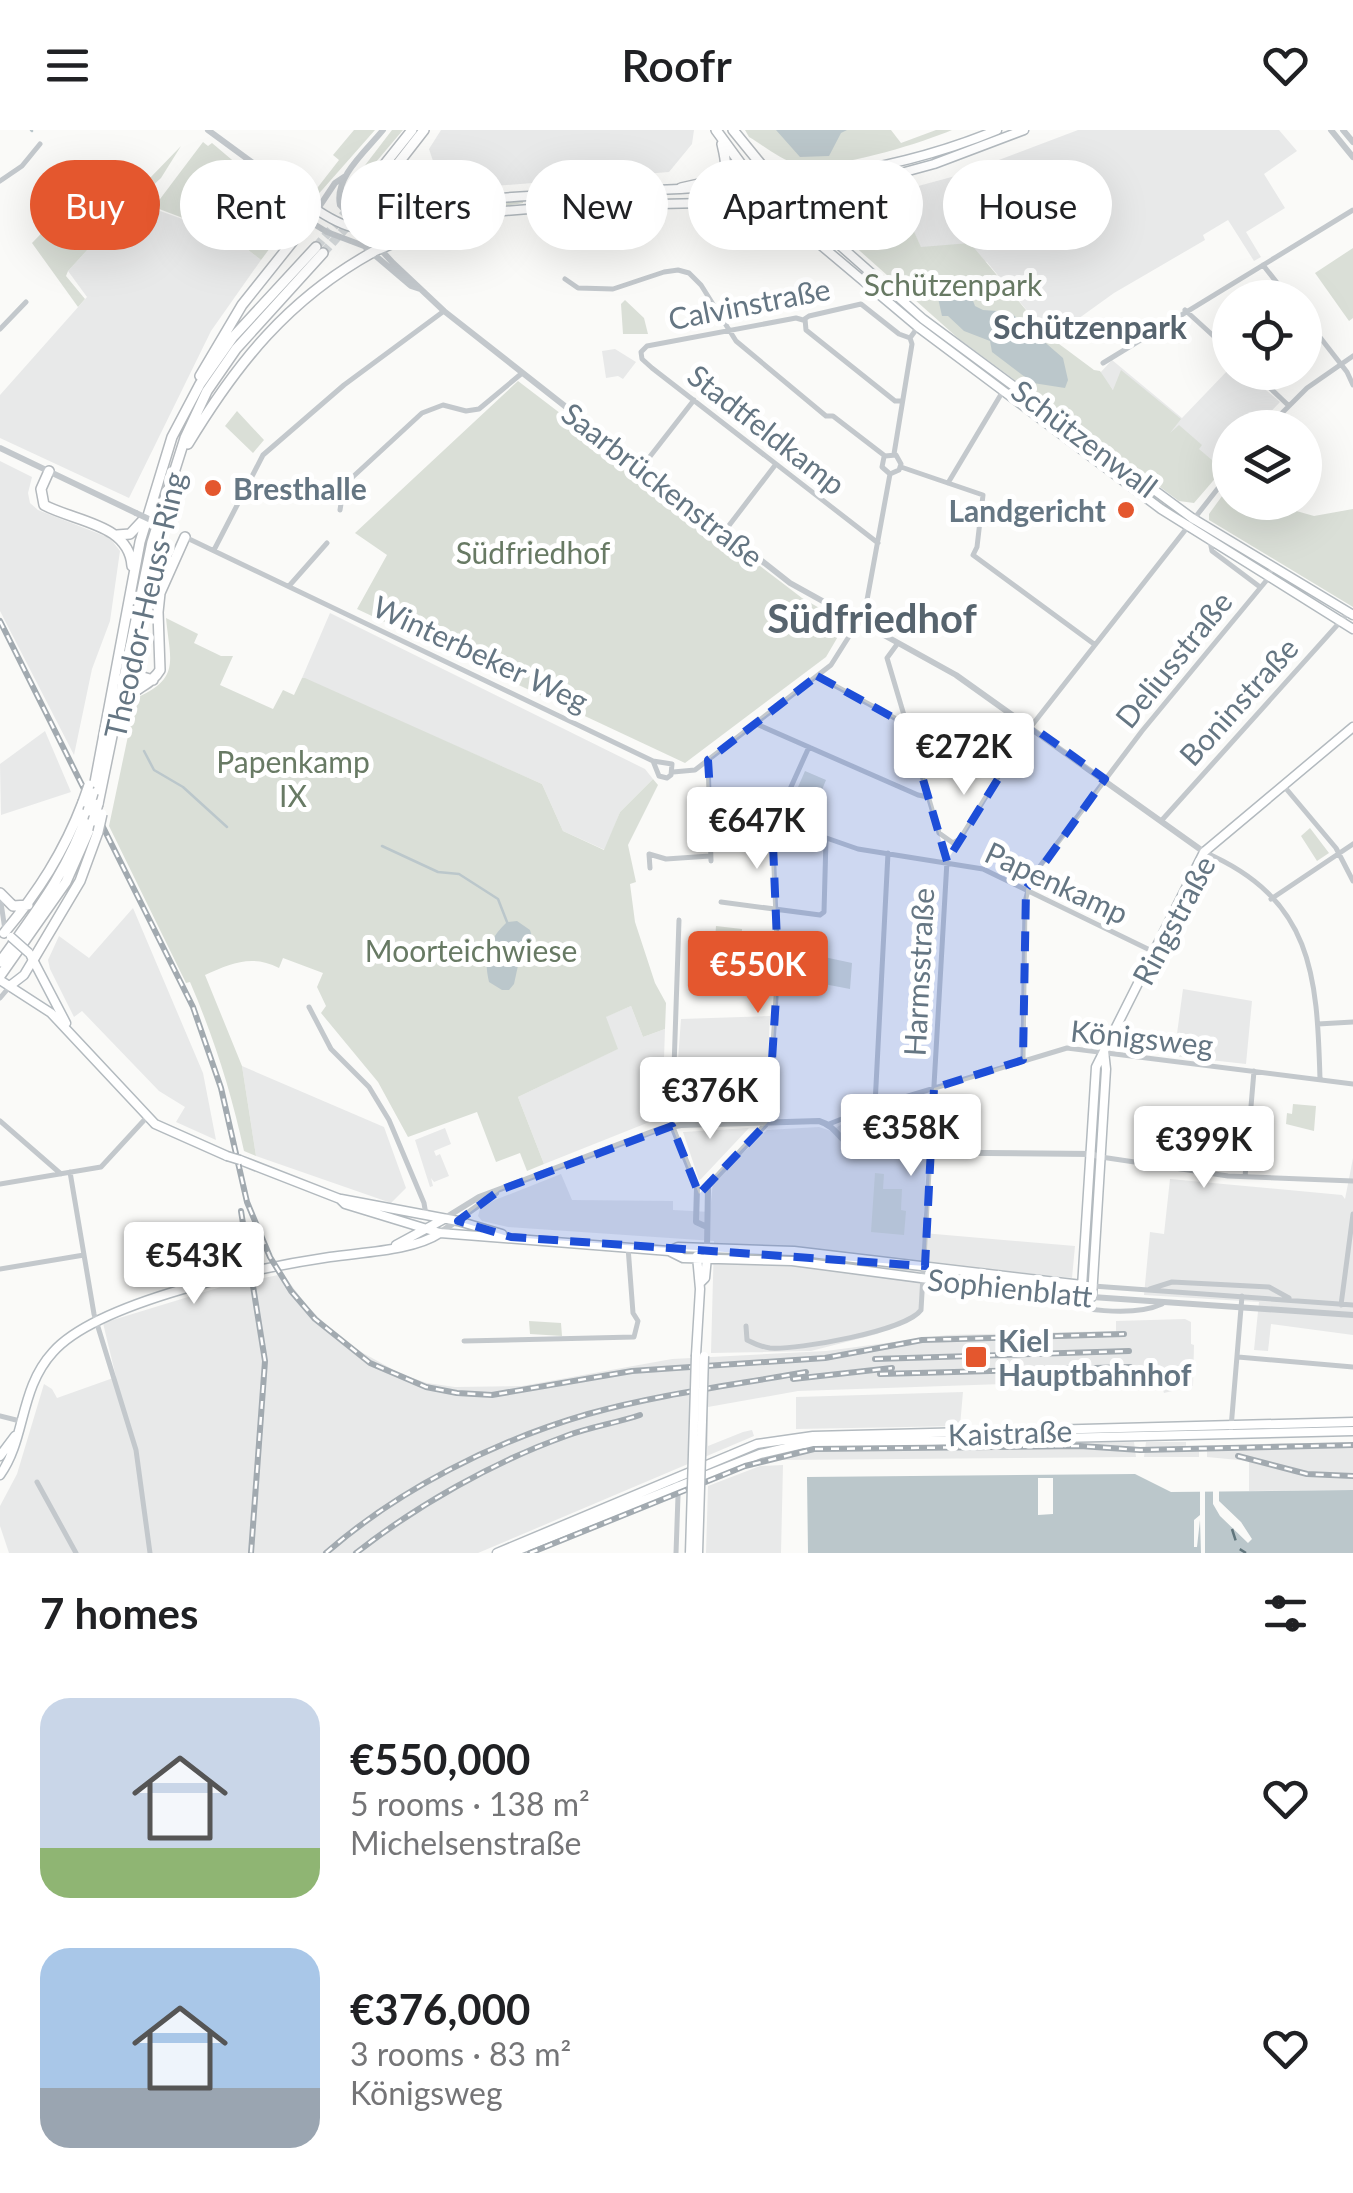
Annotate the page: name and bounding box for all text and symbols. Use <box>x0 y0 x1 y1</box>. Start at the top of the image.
icon: menu <box>40 38 95 93</box>
text: Roofr <box>621 38 732 92</box>
icon: heart <box>1258 38 1313 93</box>
chip: Buy <box>30 160 160 250</box>
chip: Rent <box>180 160 321 250</box>
chip: Filters <box>341 160 506 250</box>
chip: New <box>526 160 668 250</box>
chip: Apartment <box>688 160 923 250</box>
chip: House <box>943 160 1112 250</box>
park label: Schützenpark <box>864 266 1043 302</box>
street label: Calvinstraße <box>665 270 833 336</box>
map controls <box>1212 280 1322 520</box>
button: locate <box>1212 280 1322 390</box>
district label: Schützenpark <box>993 307 1188 346</box>
street label: Stadtfeldkamp <box>681 356 853 502</box>
street label: Schützenwall <box>1005 372 1165 504</box>
street label: Saarbrückenstraße <box>555 394 771 574</box>
button: layers <box>1212 410 1322 520</box>
street label: Theodor-Heuss-Ring <box>96 468 192 742</box>
place label: Bresthalle <box>233 470 367 506</box>
marker: Bresthalle <box>202 477 224 499</box>
place label: Landgericht <box>949 492 1106 528</box>
marker: Landgericht <box>1115 499 1137 521</box>
park label: Südfriedhof <box>456 534 611 570</box>
street label: Deliusstraße <box>1107 584 1239 734</box>
street label: Winterbeker Weg <box>368 587 594 719</box>
district label: Südfriedhof <box>767 594 978 642</box>
street label: Boninstraße <box>1171 630 1305 772</box>
pin: €272K <box>894 713 1034 798</box>
text: €272K <box>916 726 1012 765</box>
park label: Papenkamp IX <box>216 743 370 813</box>
pin: €647K <box>687 787 827 872</box>
text: €647K <box>709 800 805 839</box>
street label: Papenkamp <box>980 833 1134 931</box>
street label: Ringstraße <box>1124 849 1222 991</box>
street label: Harmsstraße <box>896 887 940 1057</box>
pin: €550K <box>688 931 828 1016</box>
park label: Moorteichwiese <box>365 932 577 968</box>
text: €550K <box>710 944 806 983</box>
street label: Königsweg <box>1069 1012 1215 1062</box>
pin: €376K <box>640 1057 780 1142</box>
text: €376K <box>662 1070 758 1109</box>
pin: €358K <box>841 1094 981 1179</box>
pin: €399K <box>1134 1106 1274 1191</box>
text: €358K <box>863 1107 959 1146</box>
text: €399K <box>1156 1119 1252 1158</box>
pin: €543K <box>124 1222 264 1307</box>
text: €543K <box>146 1235 242 1274</box>
street label: Sophienblatt <box>926 1260 1095 1314</box>
place label: Kiel Hauptbahnhof <box>998 1322 1192 1392</box>
marker: Kiel Hauptbahnhof <box>963 1344 989 1370</box>
street label: Kaistraße <box>947 1412 1073 1452</box>
icon: filters <box>1258 1586 1313 1641</box>
text: 7 homes <box>40 1588 198 1638</box>
text: €550,000 <box>350 1734 530 1784</box>
icon: home <box>120 1738 240 1858</box>
icon: heart <box>1258 1771 1313 1826</box>
text: 5 rooms · 138 m² <box>350 1784 590 1823</box>
text: Michelsenstraße <box>350 1823 581 1862</box>
text: €376,000 <box>350 1984 530 2034</box>
icon: home <box>120 1988 240 2108</box>
icon: heart <box>1258 2021 1313 2076</box>
text: 3 rooms · 83 m² <box>350 2034 571 2073</box>
text: Königsweg <box>350 2073 503 2112</box>

